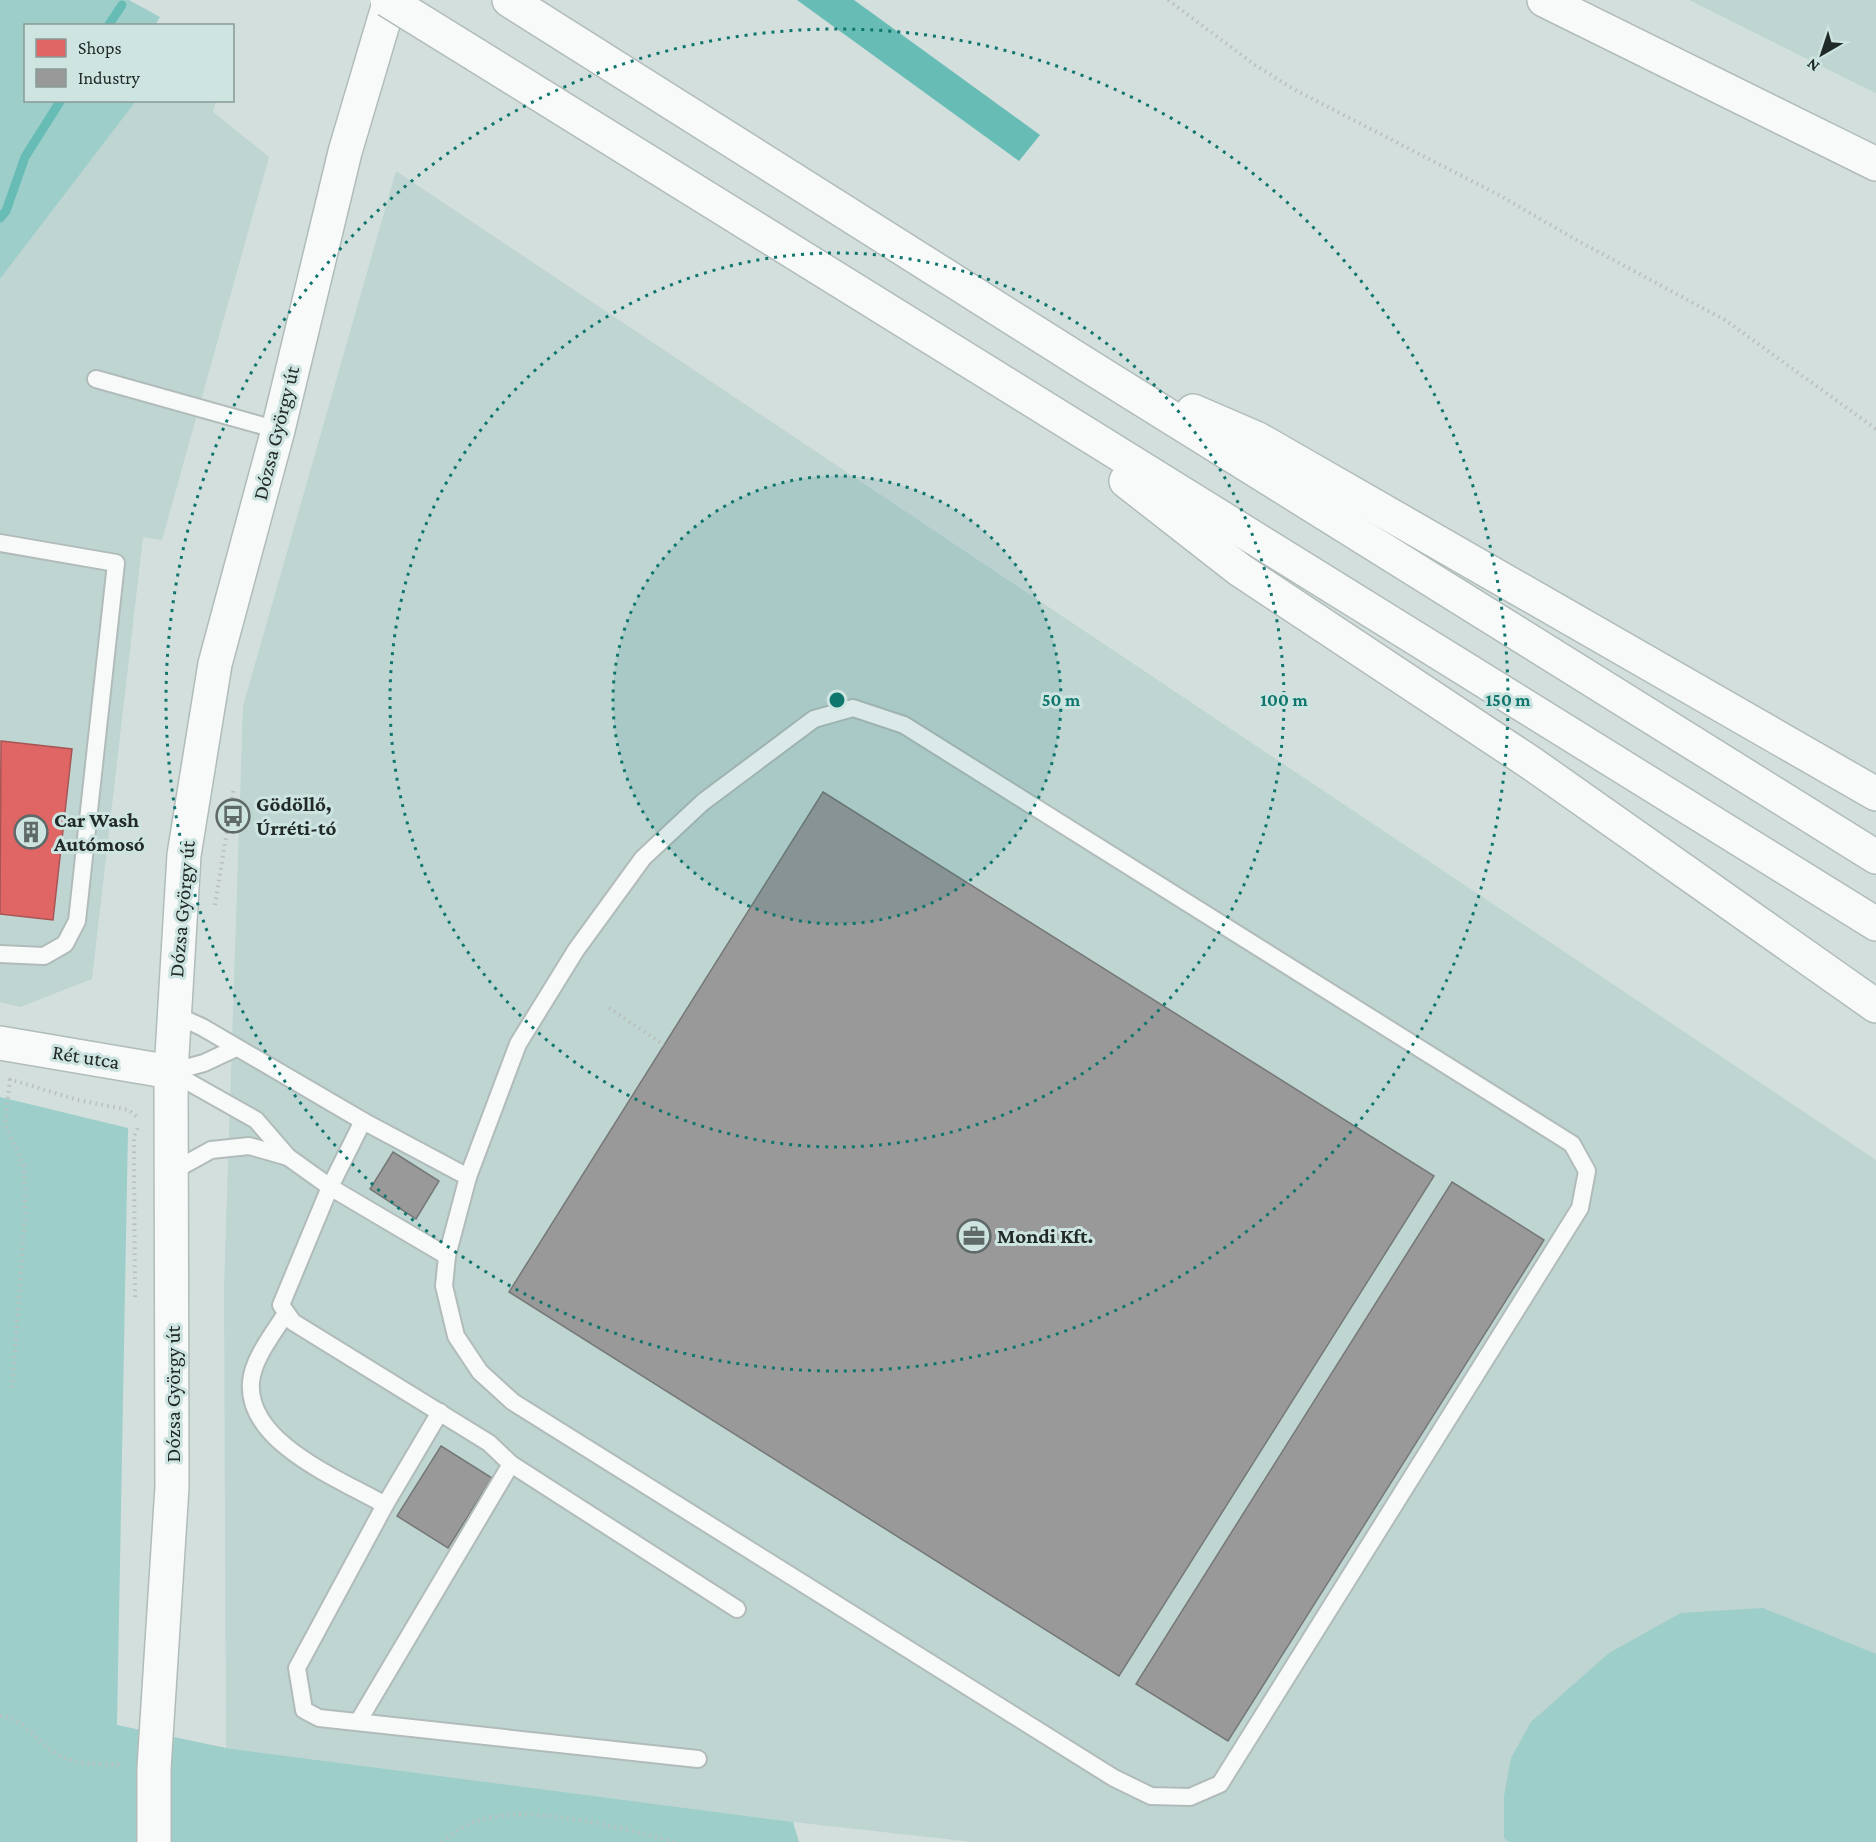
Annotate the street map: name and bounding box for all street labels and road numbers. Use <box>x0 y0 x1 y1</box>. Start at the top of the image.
street label: Dózsa György út <box>248 363 304 502</box>
street label: Dózsa György út <box>164 839 200 978</box>
street label: Rét utca <box>51 1040 122 1074</box>
street label: Dózsa György út <box>161 1324 185 1463</box>

